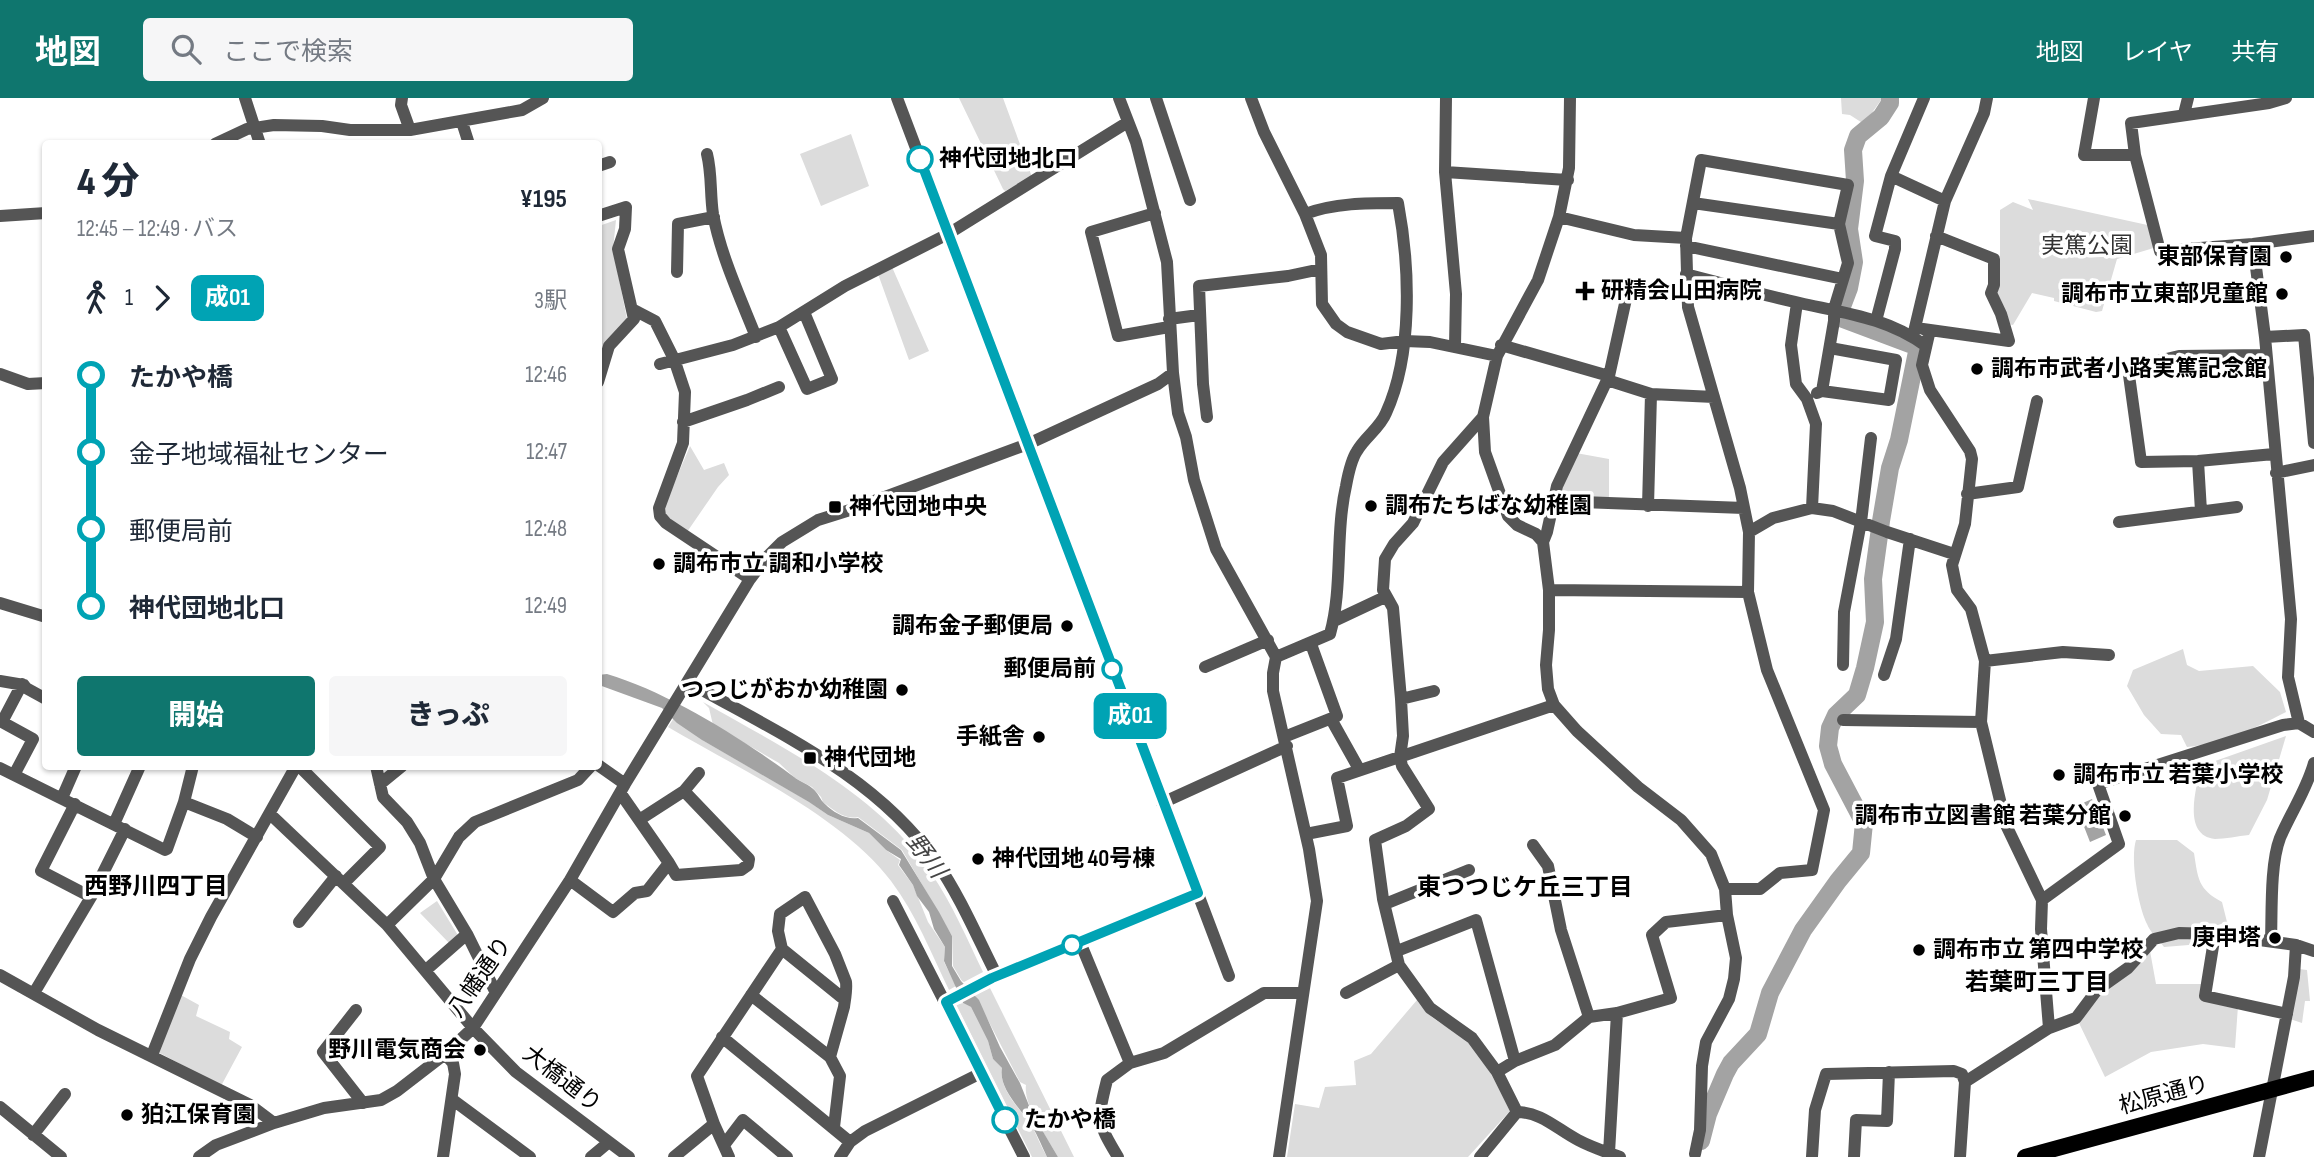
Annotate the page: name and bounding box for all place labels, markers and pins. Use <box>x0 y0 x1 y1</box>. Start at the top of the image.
place label: 神代団地北口 <box>939 145 1077 173</box>
marker: 神代団地北口 <box>907 146 933 172</box>
place label: 東部保育園 <box>2157 243 2272 271</box>
marker: 東部保育園 <box>2278 249 2294 265</box>
place label: 研精会山田病院 <box>1601 277 1762 305</box>
place label: 調布市立東部児童館 <box>2061 280 2268 308</box>
marker: 研精会山田病院 <box>1575 281 1595 301</box>
marker: 調布市立東部児童館 <box>2274 286 2290 302</box>
place label: 調布市武者小路実篤記念館 <box>1991 355 2267 383</box>
marker: 調布市武者小路実篤記念館 <box>1969 361 1985 377</box>
place label: 調布たちばな幼稚園 <box>1385 492 1592 520</box>
place label: 神代団地中央 <box>849 493 987 521</box>
marker: 調布たちばな幼稚園 <box>1363 498 1379 514</box>
marker: 神代団地中央 <box>827 499 843 515</box>
place label: 調布市立 調和小学校 <box>673 550 884 578</box>
marker: 調布市立 調和小学校 <box>651 556 667 572</box>
place label: 調布金子郵便局 <box>892 612 1053 640</box>
marker: 調布金子郵便局 <box>1059 618 1075 634</box>
place label: 郵便局前 <box>1004 655 1096 683</box>
marker: 郵便局前 <box>1102 659 1122 679</box>
place label: つつじがおか幼稚園 <box>681 676 888 704</box>
marker: つつじがおか幼稚園 <box>894 682 910 698</box>
place label: 手紙舎 <box>956 723 1025 751</box>
marker: 手紙舎 <box>1031 729 1047 745</box>
place label: 神代団地 <box>824 744 916 772</box>
marker: 神代団地 <box>802 750 818 766</box>
place label: 調布市立 若葉小学校 <box>2073 761 2284 789</box>
marker: 調布市立 若葉小学校 <box>2051 767 2067 783</box>
place label: 調布市立図書館 若葉分館 <box>1854 802 2111 830</box>
marker: 調布市立図書館 若葉分館 <box>2117 808 2133 824</box>
place label: 神代団地 40号棟 <box>992 845 1155 873</box>
marker: 神代団地 40号棟 <box>970 851 986 867</box>
place label: 庚申塔 <box>2192 924 2261 952</box>
marker: 庚申塔 <box>2267 930 2283 946</box>
unlabelled marker <box>1062 935 1082 955</box>
place label: 調布市立 第四中学校 <box>1933 936 2144 964</box>
marker: 調布市立 第四中学校 <box>1911 942 1927 958</box>
place label: 野川電気商会 <box>328 1036 466 1064</box>
marker: 野川電気商会 <box>472 1042 488 1058</box>
place label: 狛江保育園 <box>141 1101 256 1129</box>
place label: たかや橋 <box>1024 1106 1116 1134</box>
marker: 狛江保育園 <box>119 1107 135 1123</box>
marker: たかや橋 <box>992 1107 1018 1133</box>

